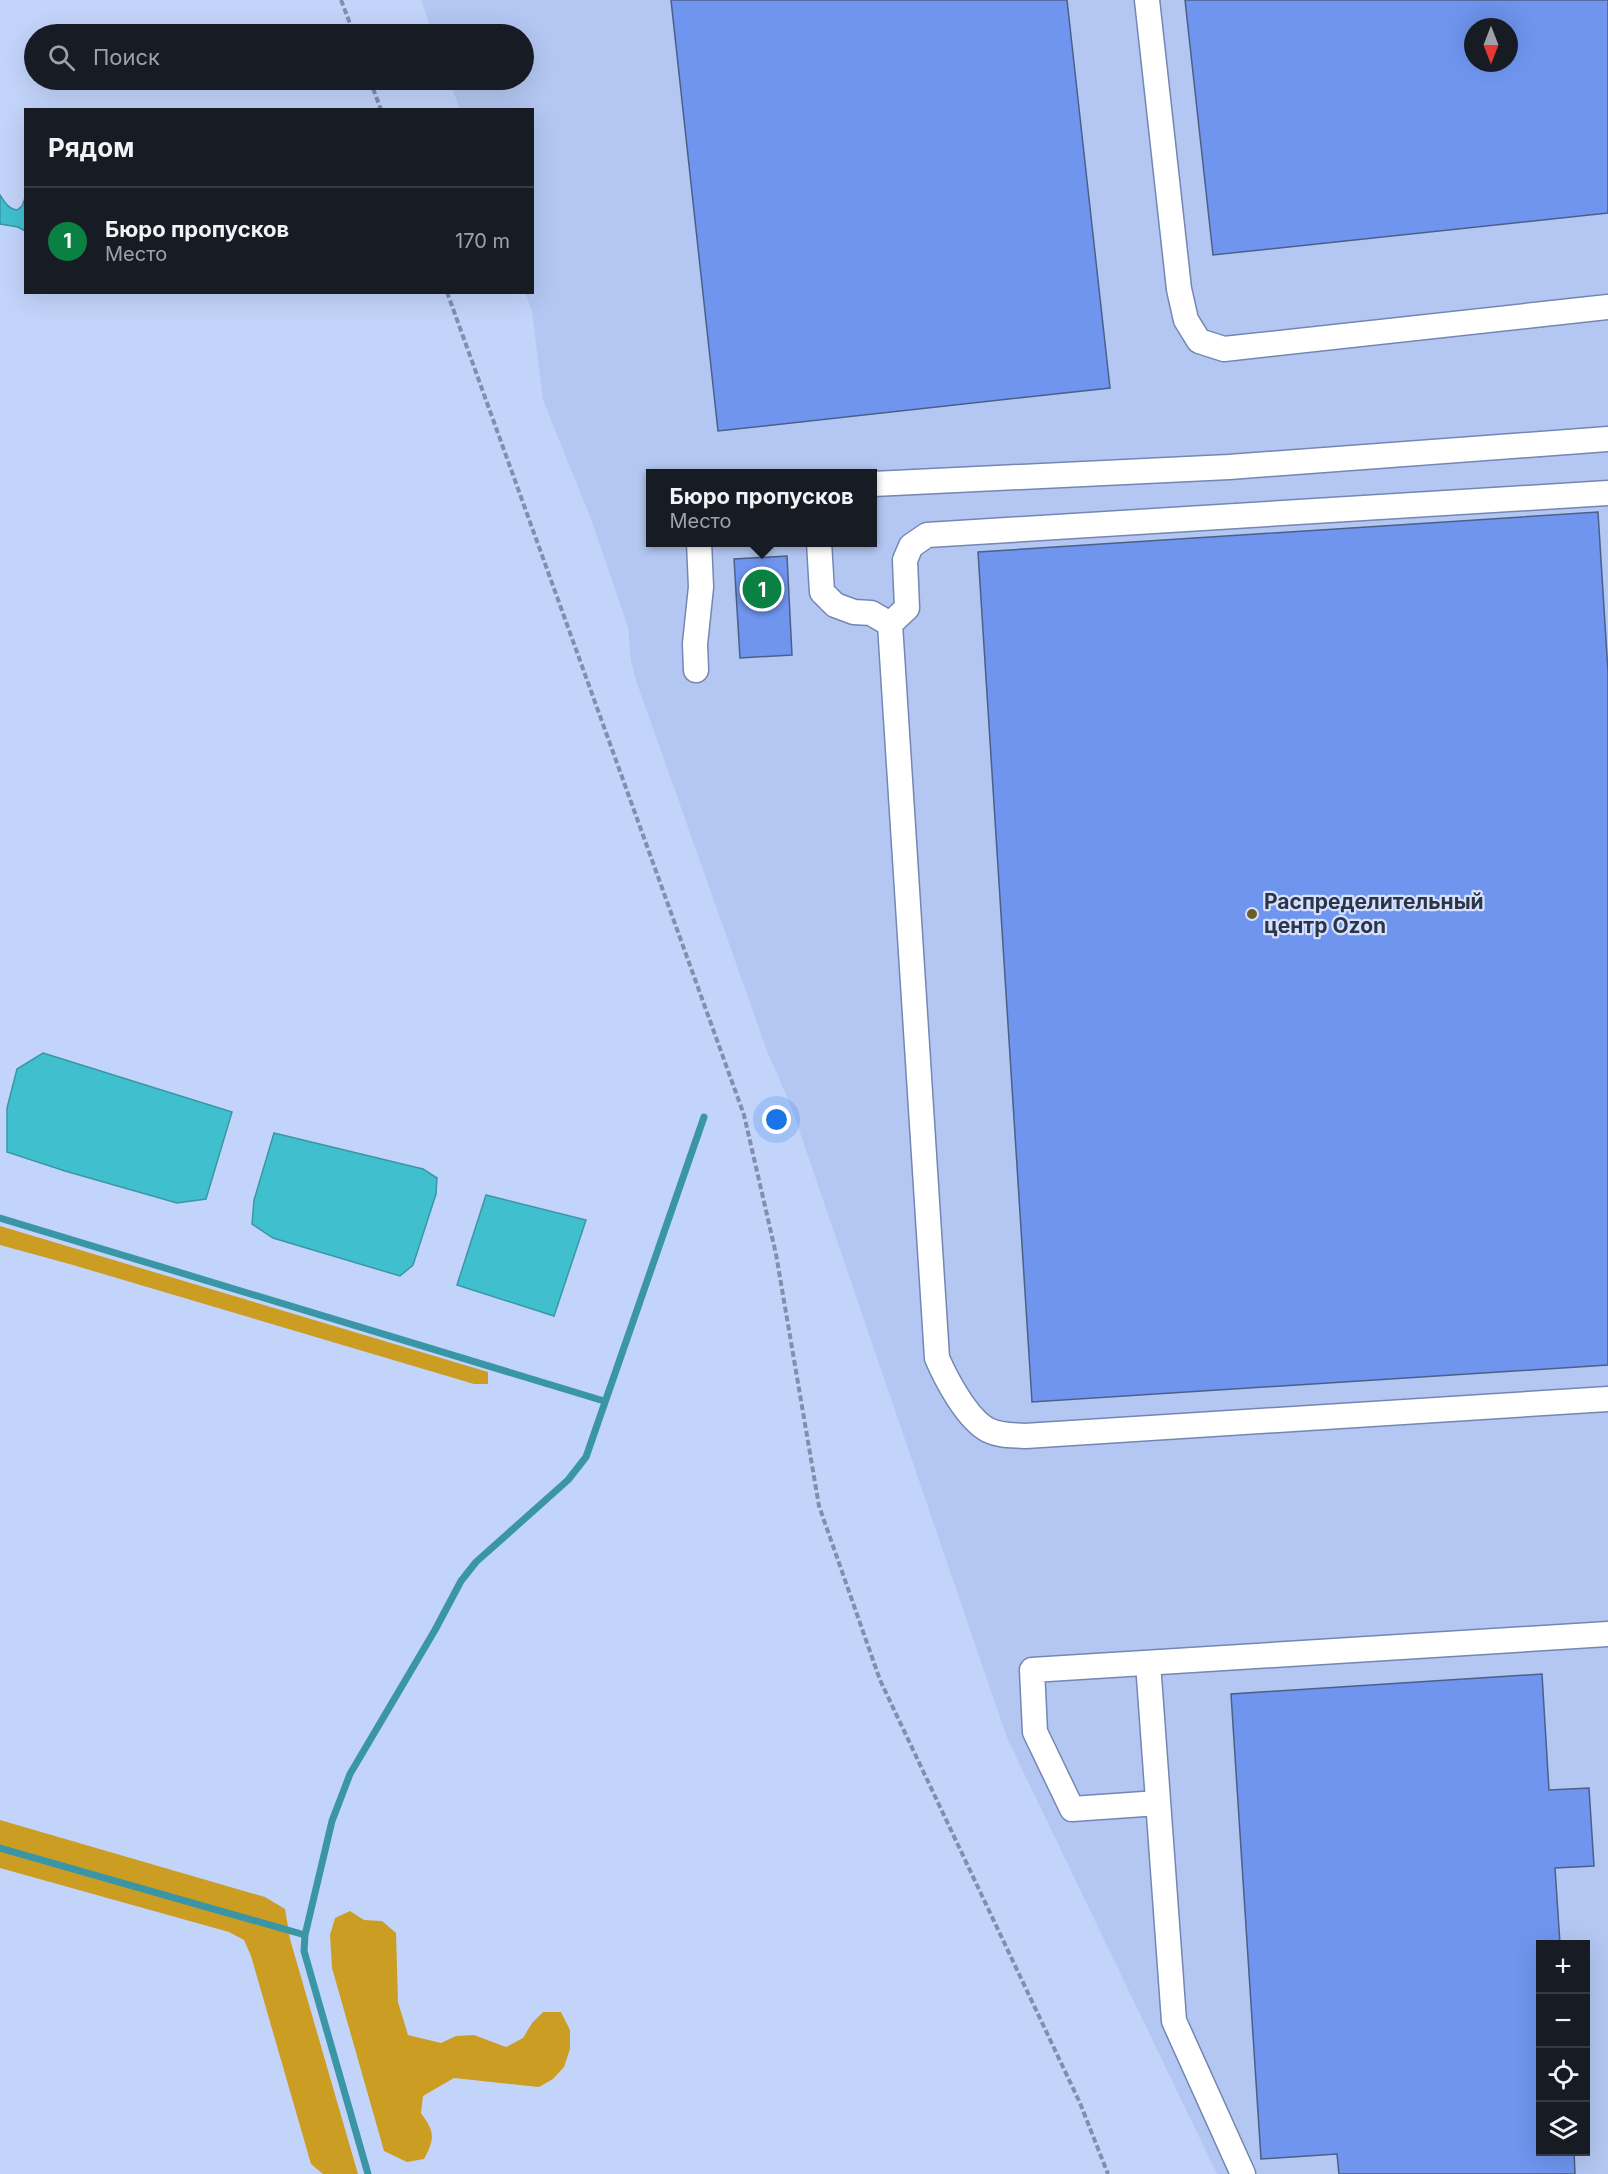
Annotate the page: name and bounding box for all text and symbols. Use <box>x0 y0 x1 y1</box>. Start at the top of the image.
north arrow <box>1464 18 1518 72</box>
search box <box>24 24 534 90</box>
icon: search <box>45 41 78 74</box>
text: Поиск <box>93 44 160 70</box>
text: Рядом <box>48 132 134 163</box>
text: Бюро пропусков <box>105 216 289 242</box>
text: 1 <box>63 229 72 253</box>
text: 170 m <box>455 229 510 253</box>
text: Место <box>105 242 167 266</box>
popup <box>646 469 877 547</box>
text: Бюро пропусков <box>669 483 854 509</box>
text: Место <box>669 509 732 533</box>
pin: 1 <box>742 566 782 612</box>
place label: Распределительный центр Ozon <box>1264 889 1484 938</box>
marker: Распределительный центр Ozon <box>1245 907 1259 921</box>
your location <box>762 1105 791 1134</box>
map controls <box>1536 1940 1590 2156</box>
button: + <box>1536 1940 1590 1994</box>
button: − <box>1536 1994 1590 2048</box>
button: locate <box>1536 2048 1590 2102</box>
button: layers <box>1536 2102 1590 2156</box>

